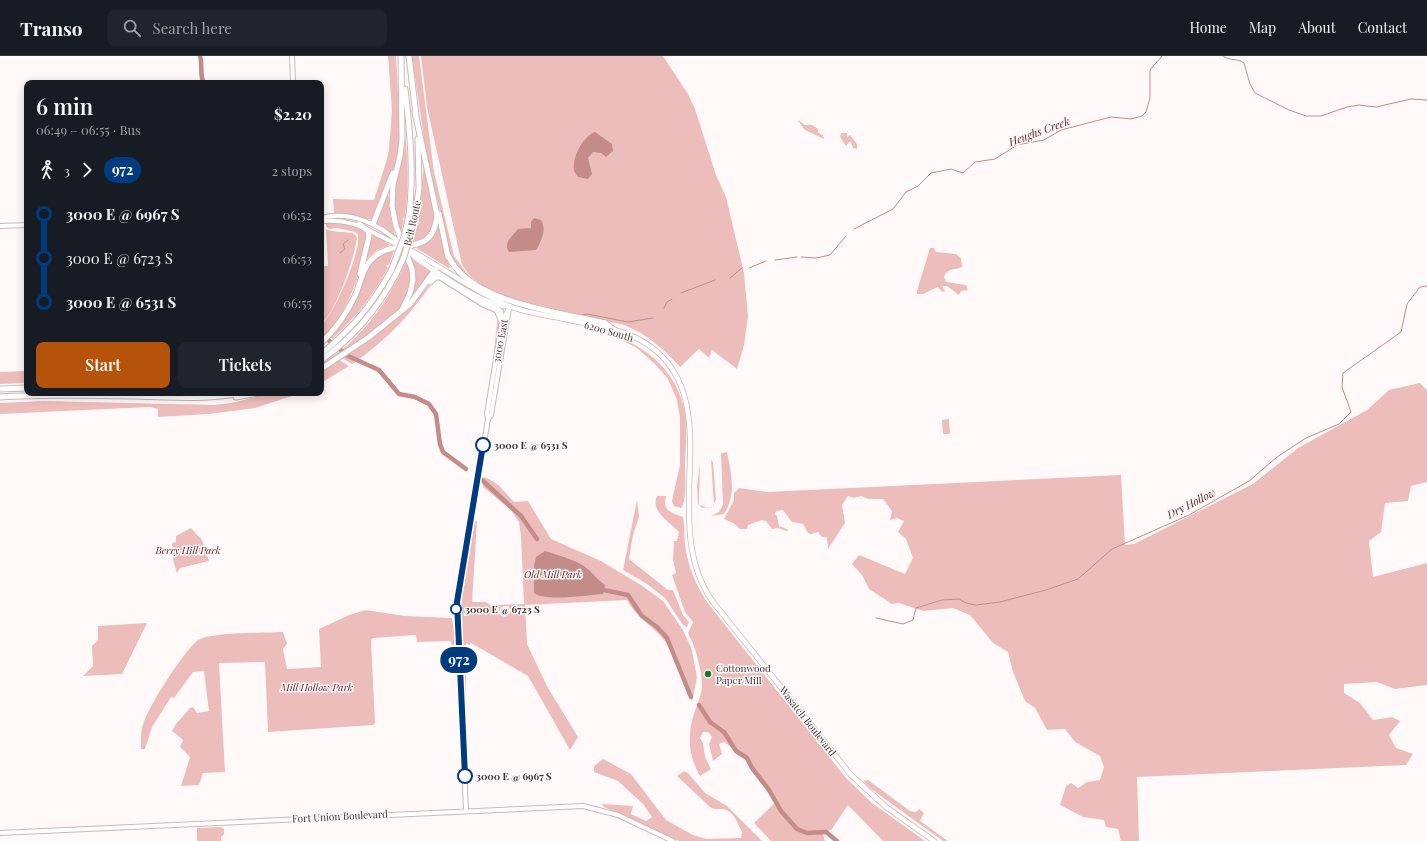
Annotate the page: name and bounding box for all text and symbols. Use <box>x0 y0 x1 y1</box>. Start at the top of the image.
search box <box>107 10 387 46</box>
text: Transo <box>20 15 83 41</box>
icon: search <box>121 17 143 39</box>
text: Search here <box>153 18 232 38</box>
text: Home <box>1189 18 1227 37</box>
text: Map <box>1249 18 1276 37</box>
text: About <box>1298 18 1336 37</box>
text: Contact <box>1358 18 1407 37</box>
text: 6 min <box>36 91 93 121</box>
text: $2.20 <box>274 104 312 124</box>
water label: Heughs Creek <box>1006 113 1072 149</box>
text: 06:49 – 06:55 · Bus <box>36 121 141 138</box>
icon: walk <box>36 159 58 181</box>
icon: forward <box>76 159 98 181</box>
text: 972 <box>112 160 133 179</box>
text: 3 <box>64 162 70 179</box>
text: 2 stops <box>272 162 312 179</box>
street label: Belt Route <box>400 199 424 247</box>
text: 3000 E @ 6967 S <box>66 204 180 224</box>
text: 06:52 <box>282 206 312 223</box>
text: 3000 E @ 6723 S <box>66 248 173 268</box>
text: 06:53 <box>283 250 312 267</box>
text: 3000 E @ 6531 S <box>66 292 176 312</box>
text: 06:55 <box>283 294 312 311</box>
street label: 6200 South <box>583 317 635 345</box>
street label: 3000 East <box>489 318 511 364</box>
button: Start <box>36 342 170 388</box>
button: Tickets <box>178 342 312 388</box>
marker: 3000 E @ 6531 S <box>475 437 491 453</box>
place label: 3000 E @ 6531 S <box>494 438 568 452</box>
water label: Dry Hollow <box>1163 484 1218 522</box>
park label: Berry Hill Park <box>154 543 221 557</box>
park label: Old Mill Park <box>524 567 582 581</box>
place label: 3000 E @ 6723 S <box>465 602 540 616</box>
marker: 3000 E @ 6723 S <box>450 603 462 615</box>
line badge: 972 <box>436 647 482 673</box>
text: 972 <box>448 650 470 669</box>
place label: Cottonwood Paper Mill <box>716 661 771 687</box>
marker: Cottonwood Paper Mill <box>703 669 713 679</box>
park label: Mill Hollow Park <box>280 680 353 694</box>
street label: Wasatch Boulevard <box>776 682 840 759</box>
marker: 3000 E @ 6967 S <box>457 768 473 784</box>
place label: 3000 E @ 6967 S <box>476 769 552 783</box>
street label: Fort Union Boulevard <box>292 806 388 826</box>

